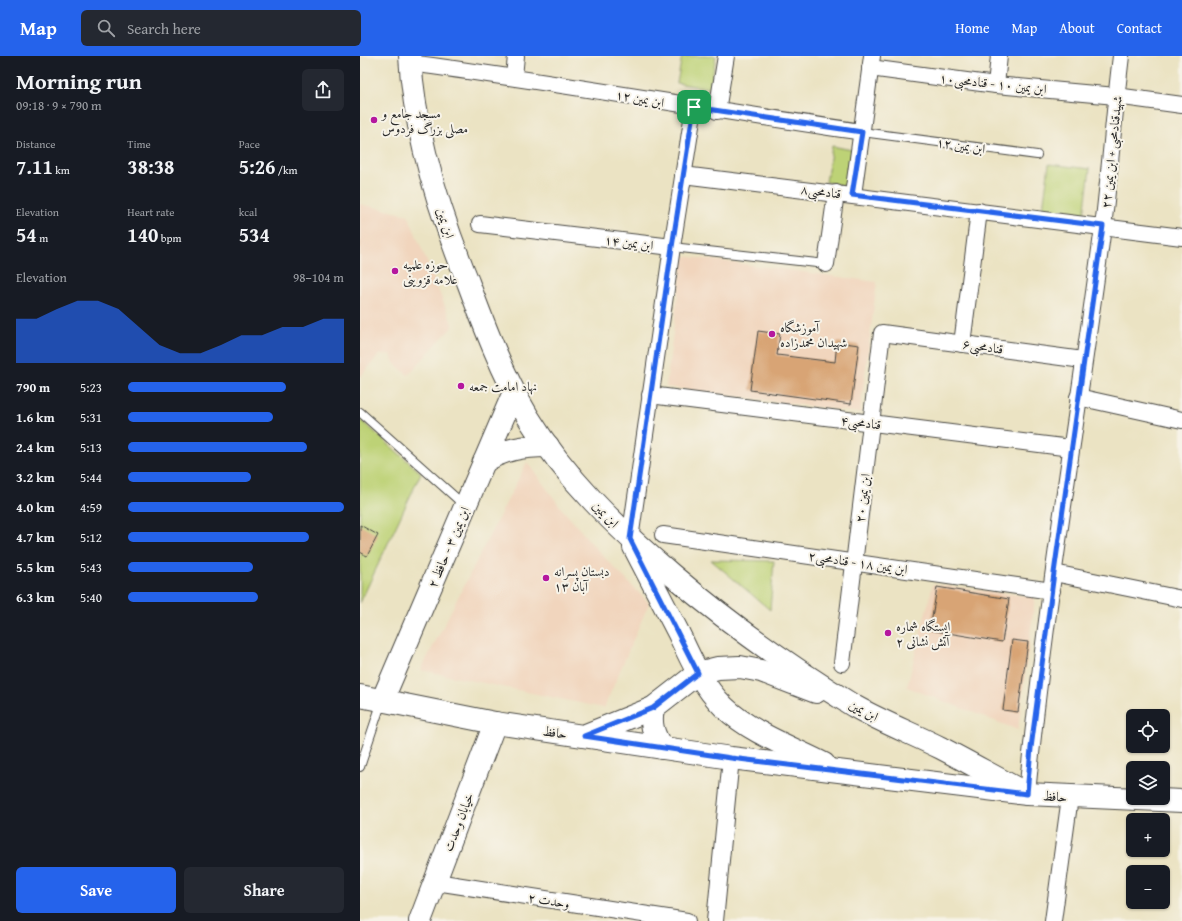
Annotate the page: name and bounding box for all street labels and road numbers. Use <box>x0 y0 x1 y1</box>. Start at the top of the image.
street label: ابن یمین ۱۰ - قنادمحبی۱۰ <box>938 68 1048 100</box>
street label: ابن یمین ۱۲ <box>614 85 666 112</box>
street label: شهیدقنادمحبی + ابن یمین ۲۲ <box>1096 95 1128 209</box>
street label: ابن یمین ۱۲ <box>935 133 987 158</box>
street label: قنادمحبی۸ <box>799 180 842 204</box>
street label: ابن یمین <box>432 205 459 241</box>
street label: ابن یمین ۱۴ <box>603 230 655 255</box>
street label: قنادمحبی۶ <box>961 334 1005 360</box>
street label: قنادمحبی۴ <box>839 411 882 435</box>
street label: ابن یمین ۲۰ <box>850 472 875 524</box>
street label: ابن یمین <box>588 497 623 532</box>
street label: ابن یمین ۳ - حافظ ۲ <box>423 503 474 591</box>
street label: ابن یمین ۱۸ - قنادمحبی۲ <box>807 546 909 580</box>
street label: ابن یمین <box>846 695 882 726</box>
street label: حافظ <box>542 721 568 744</box>
street label: حافظ <box>1042 786 1068 807</box>
street label: خیابان وحدت <box>439 790 478 854</box>
street label: وحدت ۲ <box>527 888 571 913</box>

